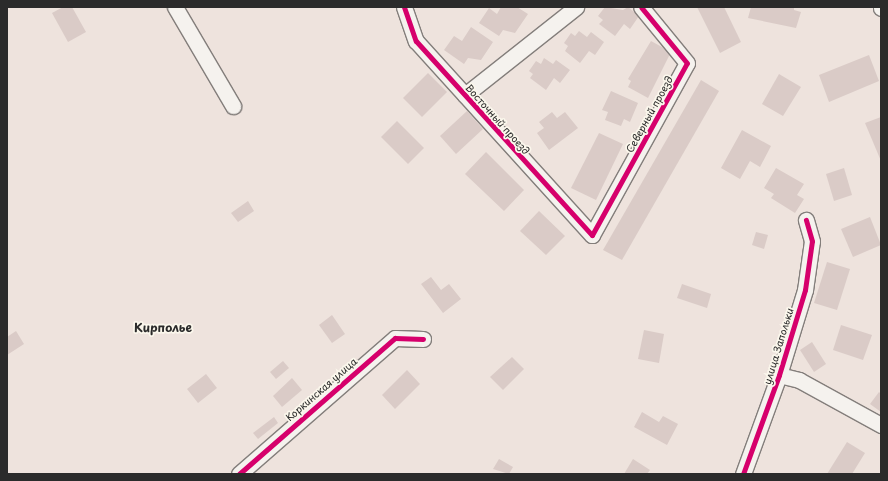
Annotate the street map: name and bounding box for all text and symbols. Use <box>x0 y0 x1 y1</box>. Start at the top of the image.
street label: Северный проезд <box>623 74 675 154</box>
street label: Восточный проезд <box>463 81 533 157</box>
street label: улица Запольки <box>761 306 795 386</box>
district label: Кирполье <box>134 321 192 335</box>
street label: Коркинская улица <box>283 355 359 423</box>

